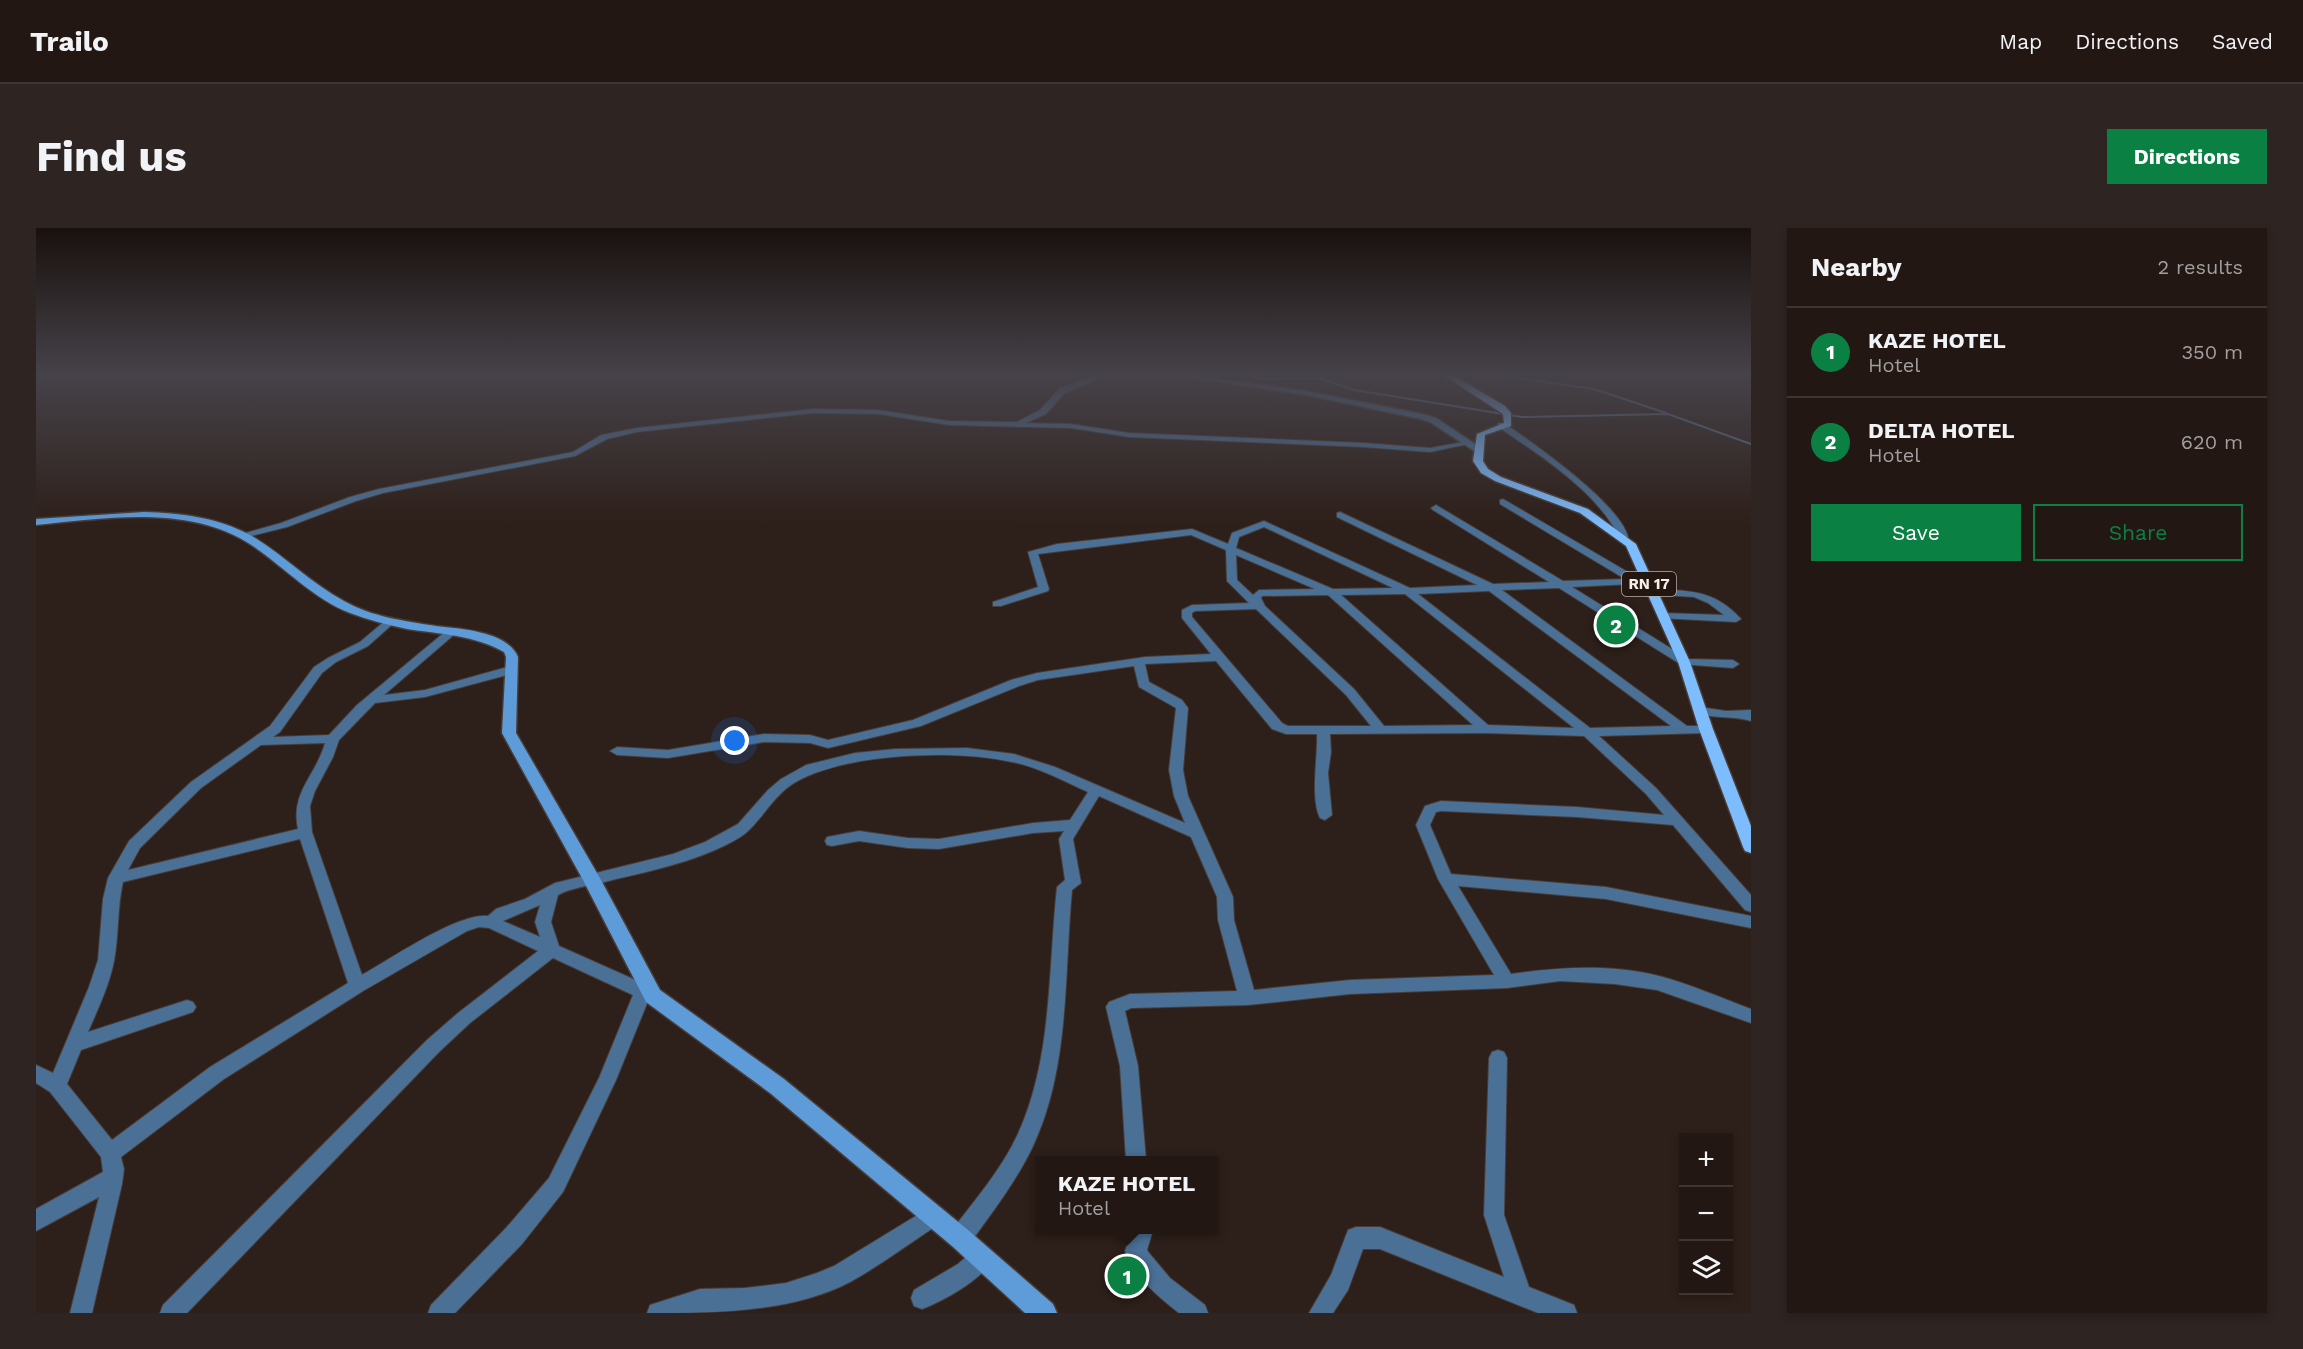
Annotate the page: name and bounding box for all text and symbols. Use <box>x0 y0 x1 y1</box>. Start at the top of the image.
text: Trailo <box>30 25 109 58</box>
text: Map <box>1999 29 2042 54</box>
text: Directions <box>2075 29 2179 54</box>
text: Saved <box>2212 29 2273 54</box>
button: Directions <box>2107 129 2267 184</box>
text: Find us <box>36 132 187 181</box>
text: Nearby <box>1811 252 1902 282</box>
text: 2 results <box>2158 255 2243 279</box>
text: KAZE HOTEL <box>1868 328 2006 353</box>
text: 1 <box>1826 340 1835 364</box>
text: 350 m <box>2181 340 2243 364</box>
text: Hotel <box>1868 353 1920 377</box>
text: DELTA HOTEL <box>1868 418 2015 443</box>
text: 2 <box>1825 430 1836 454</box>
text: 620 m <box>2181 430 2243 454</box>
text: Hotel <box>1868 443 1920 467</box>
button: Save <box>1811 504 2021 561</box>
button: Share <box>2033 504 2243 561</box>
road number: RN 17 <box>1622 572 1676 596</box>
pin: 2 <box>1596 602 1636 648</box>
your location <box>720 726 749 755</box>
map controls <box>1679 1133 1733 1295</box>
button: + <box>1679 1133 1733 1187</box>
popup <box>1035 1156 1218 1234</box>
text: KAZE HOTEL <box>1058 1171 1195 1196</box>
button: − <box>1679 1187 1733 1241</box>
text: Hotel <box>1058 1196 1110 1220</box>
button: layers <box>1679 1241 1733 1295</box>
pin: 1 <box>1108 1254 1146 1298</box>

